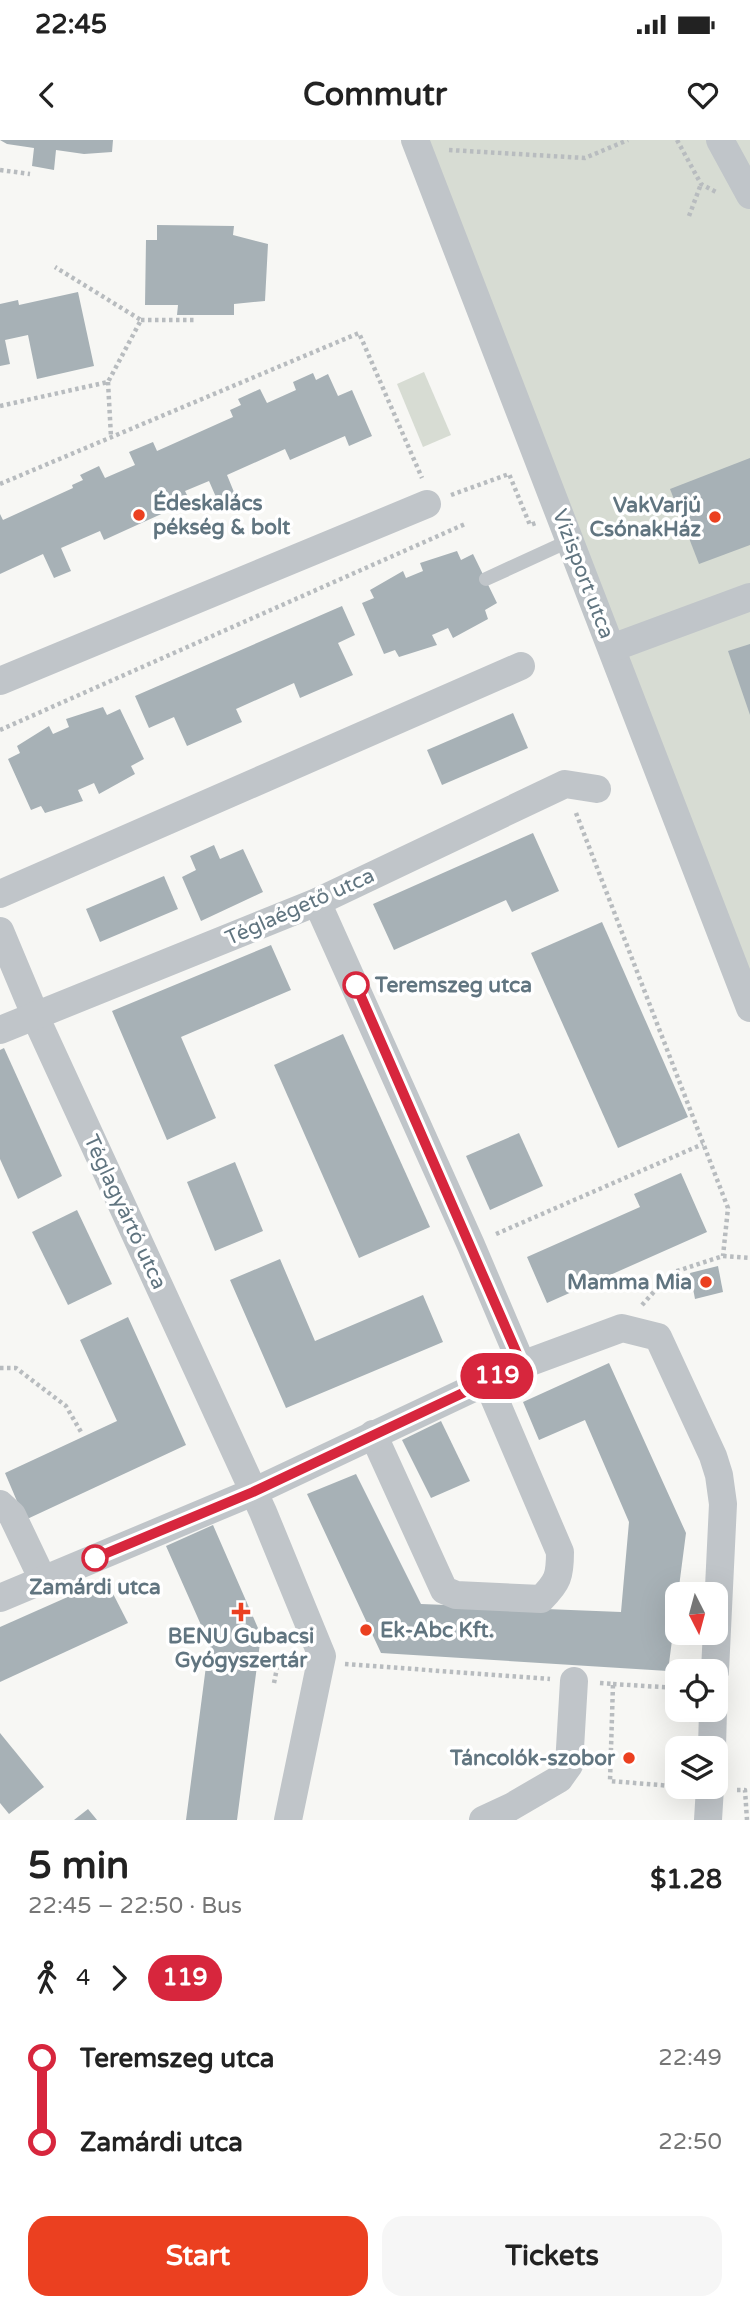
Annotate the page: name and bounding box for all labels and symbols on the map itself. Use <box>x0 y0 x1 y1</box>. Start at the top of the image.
place label: Édeskalács pékség & bolt <box>153 490 290 540</box>
place label: VakVarjú CsónakHáz <box>590 493 702 542</box>
street label: Vízisport utca <box>547 506 619 642</box>
marker: Édeskalács pékség & bolt <box>131 507 147 523</box>
marker: VakVarjú CsónakHáz <box>707 509 723 525</box>
street label: Téglaégető utca <box>222 863 378 951</box>
marker: Teremszeg utca <box>343 972 369 998</box>
place label: Teremszeg utca <box>374 973 532 998</box>
street label: Téglagyártó utca <box>78 1131 172 1293</box>
place label: Mamma Mia <box>567 1270 692 1295</box>
marker: Mamma Mia <box>698 1274 714 1290</box>
line badge: 119 <box>457 1353 537 1399</box>
marker: Zamárdi utca <box>82 1545 108 1571</box>
place label: Zamárdi utca <box>29 1575 161 1600</box>
north arrow <box>665 1582 728 1645</box>
marker: BENU Gubacsi Gyógyszertár <box>233 1604 249 1620</box>
place label: Ek-Abc Kft. <box>380 1618 494 1643</box>
marker: Ek-Abc Kft. <box>358 1622 374 1638</box>
place label: BENU Gubacsi Gyógyszertár <box>168 1624 314 1673</box>
place label: Táncolók-szobor <box>449 1746 616 1771</box>
marker: Táncolók-szobor <box>621 1750 637 1766</box>

